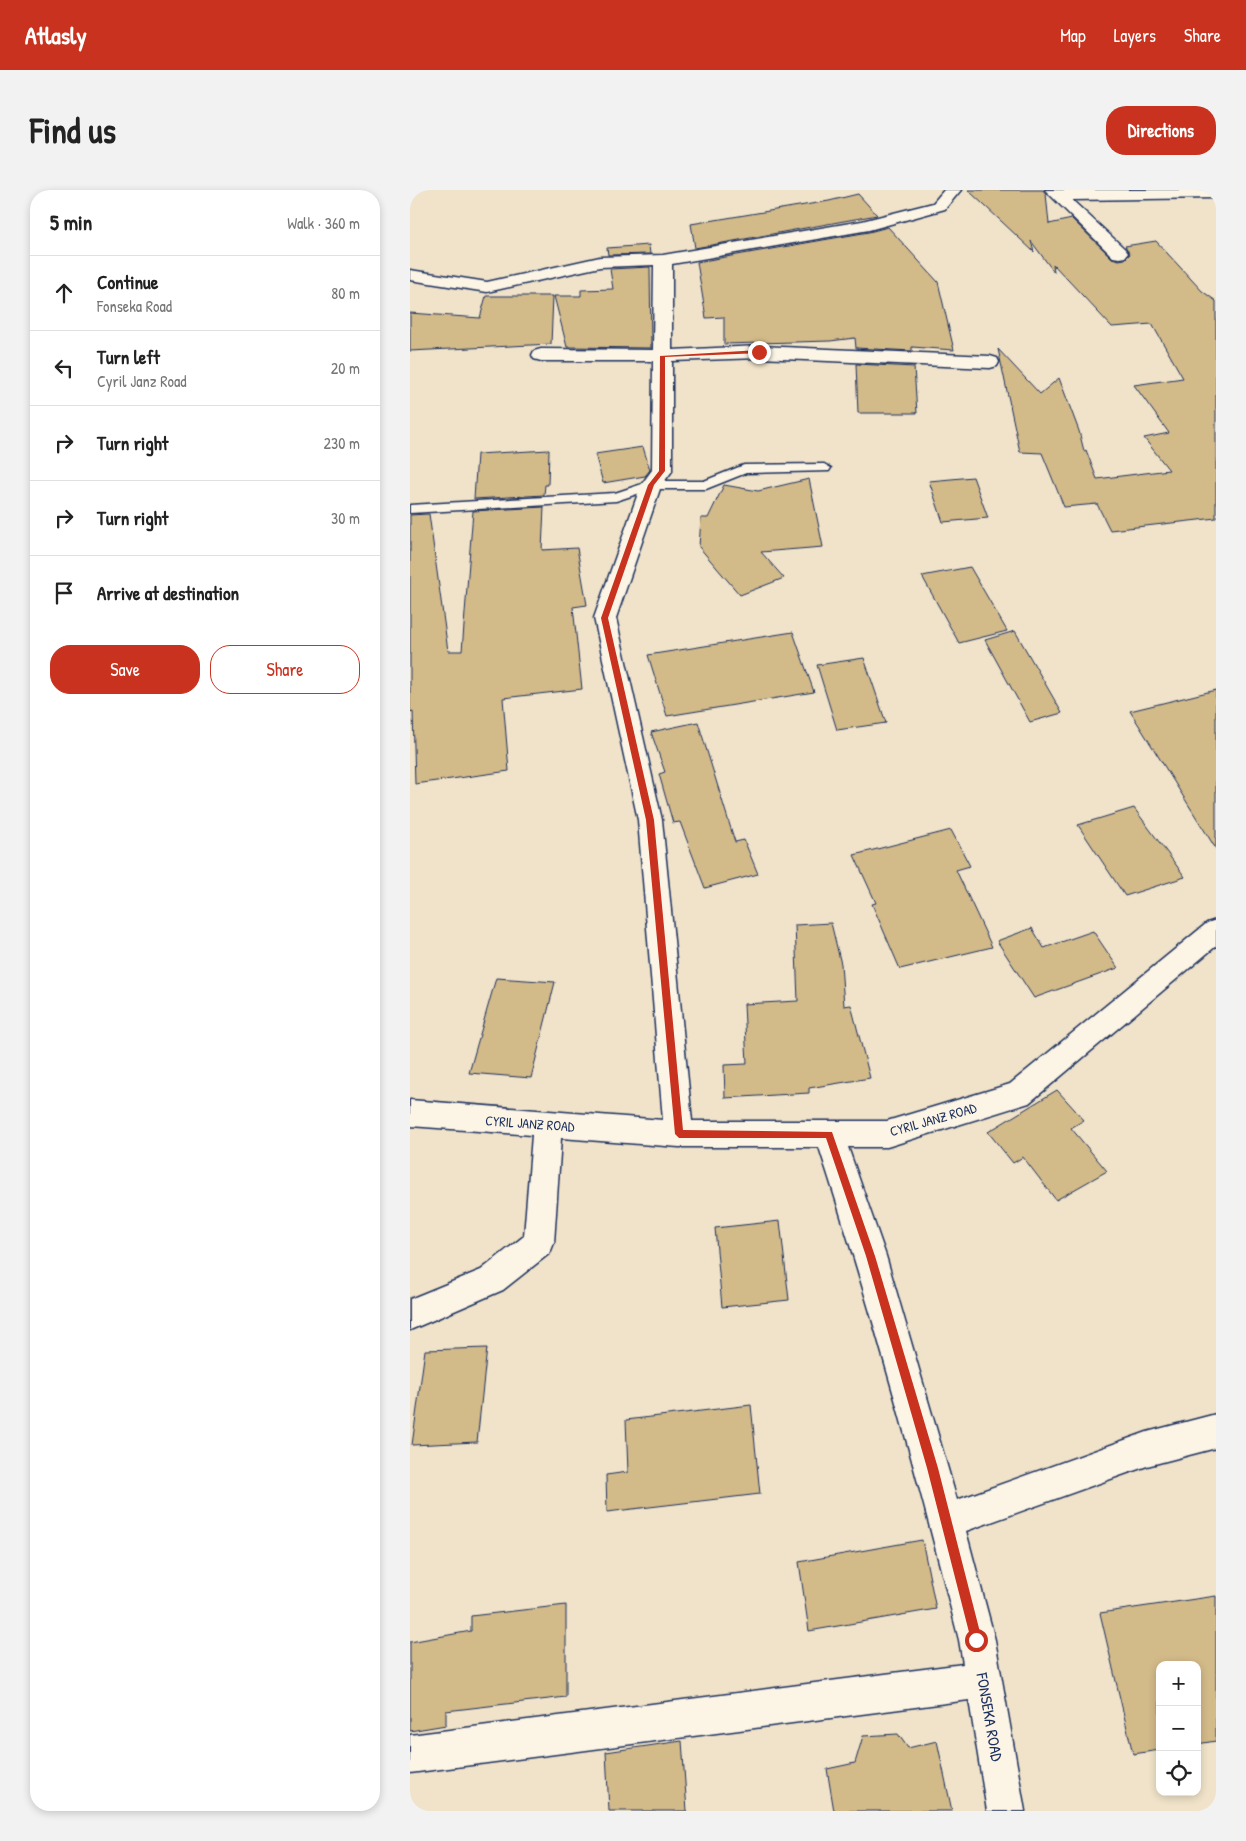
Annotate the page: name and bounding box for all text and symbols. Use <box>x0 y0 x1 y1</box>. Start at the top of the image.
text: Atlasly <box>25 19 87 51</box>
text: Map <box>1060 23 1086 48</box>
text: Layers <box>1114 23 1156 48</box>
text: Share <box>1184 23 1221 48</box>
button: Directions <box>1106 106 1216 155</box>
text: Find us <box>30 107 116 154</box>
text: 5 min <box>50 208 92 237</box>
text: Walk · 360 m <box>287 212 360 234</box>
text: Continue <box>97 269 158 295</box>
icon: ahead <box>50 279 78 307</box>
text: 80 m <box>331 282 360 304</box>
text: Fonseka Road <box>97 295 172 317</box>
route end <box>748 341 771 364</box>
text: Turn left <box>97 344 160 370</box>
icon: left <box>50 354 78 382</box>
text: 20 m <box>331 357 360 379</box>
text: Cyril Janz Road <box>97 370 186 392</box>
icon: right <box>50 429 78 457</box>
text: Turn right <box>97 430 168 456</box>
text: 230 m <box>324 432 360 454</box>
icon: right <box>50 504 78 532</box>
text: Turn right <box>97 505 168 531</box>
text: 30 m <box>331 507 360 529</box>
icon: arrive <box>50 579 78 607</box>
text: Arrive at destination <box>97 580 239 606</box>
button: Save <box>50 645 200 694</box>
button: Share <box>210 645 360 694</box>
street label: CYRIL JANZ ROAD <box>887 1097 979 1140</box>
street label: CYRIL JANZ ROAD <box>485 1110 576 1136</box>
route start <box>965 1629 988 1652</box>
map controls <box>1156 1661 1201 1796</box>
button: + <box>1156 1661 1201 1706</box>
street label: FONSEKA ROAD <box>971 1670 1009 1763</box>
button: − <box>1156 1706 1201 1751</box>
button: locate <box>1156 1751 1201 1796</box>

